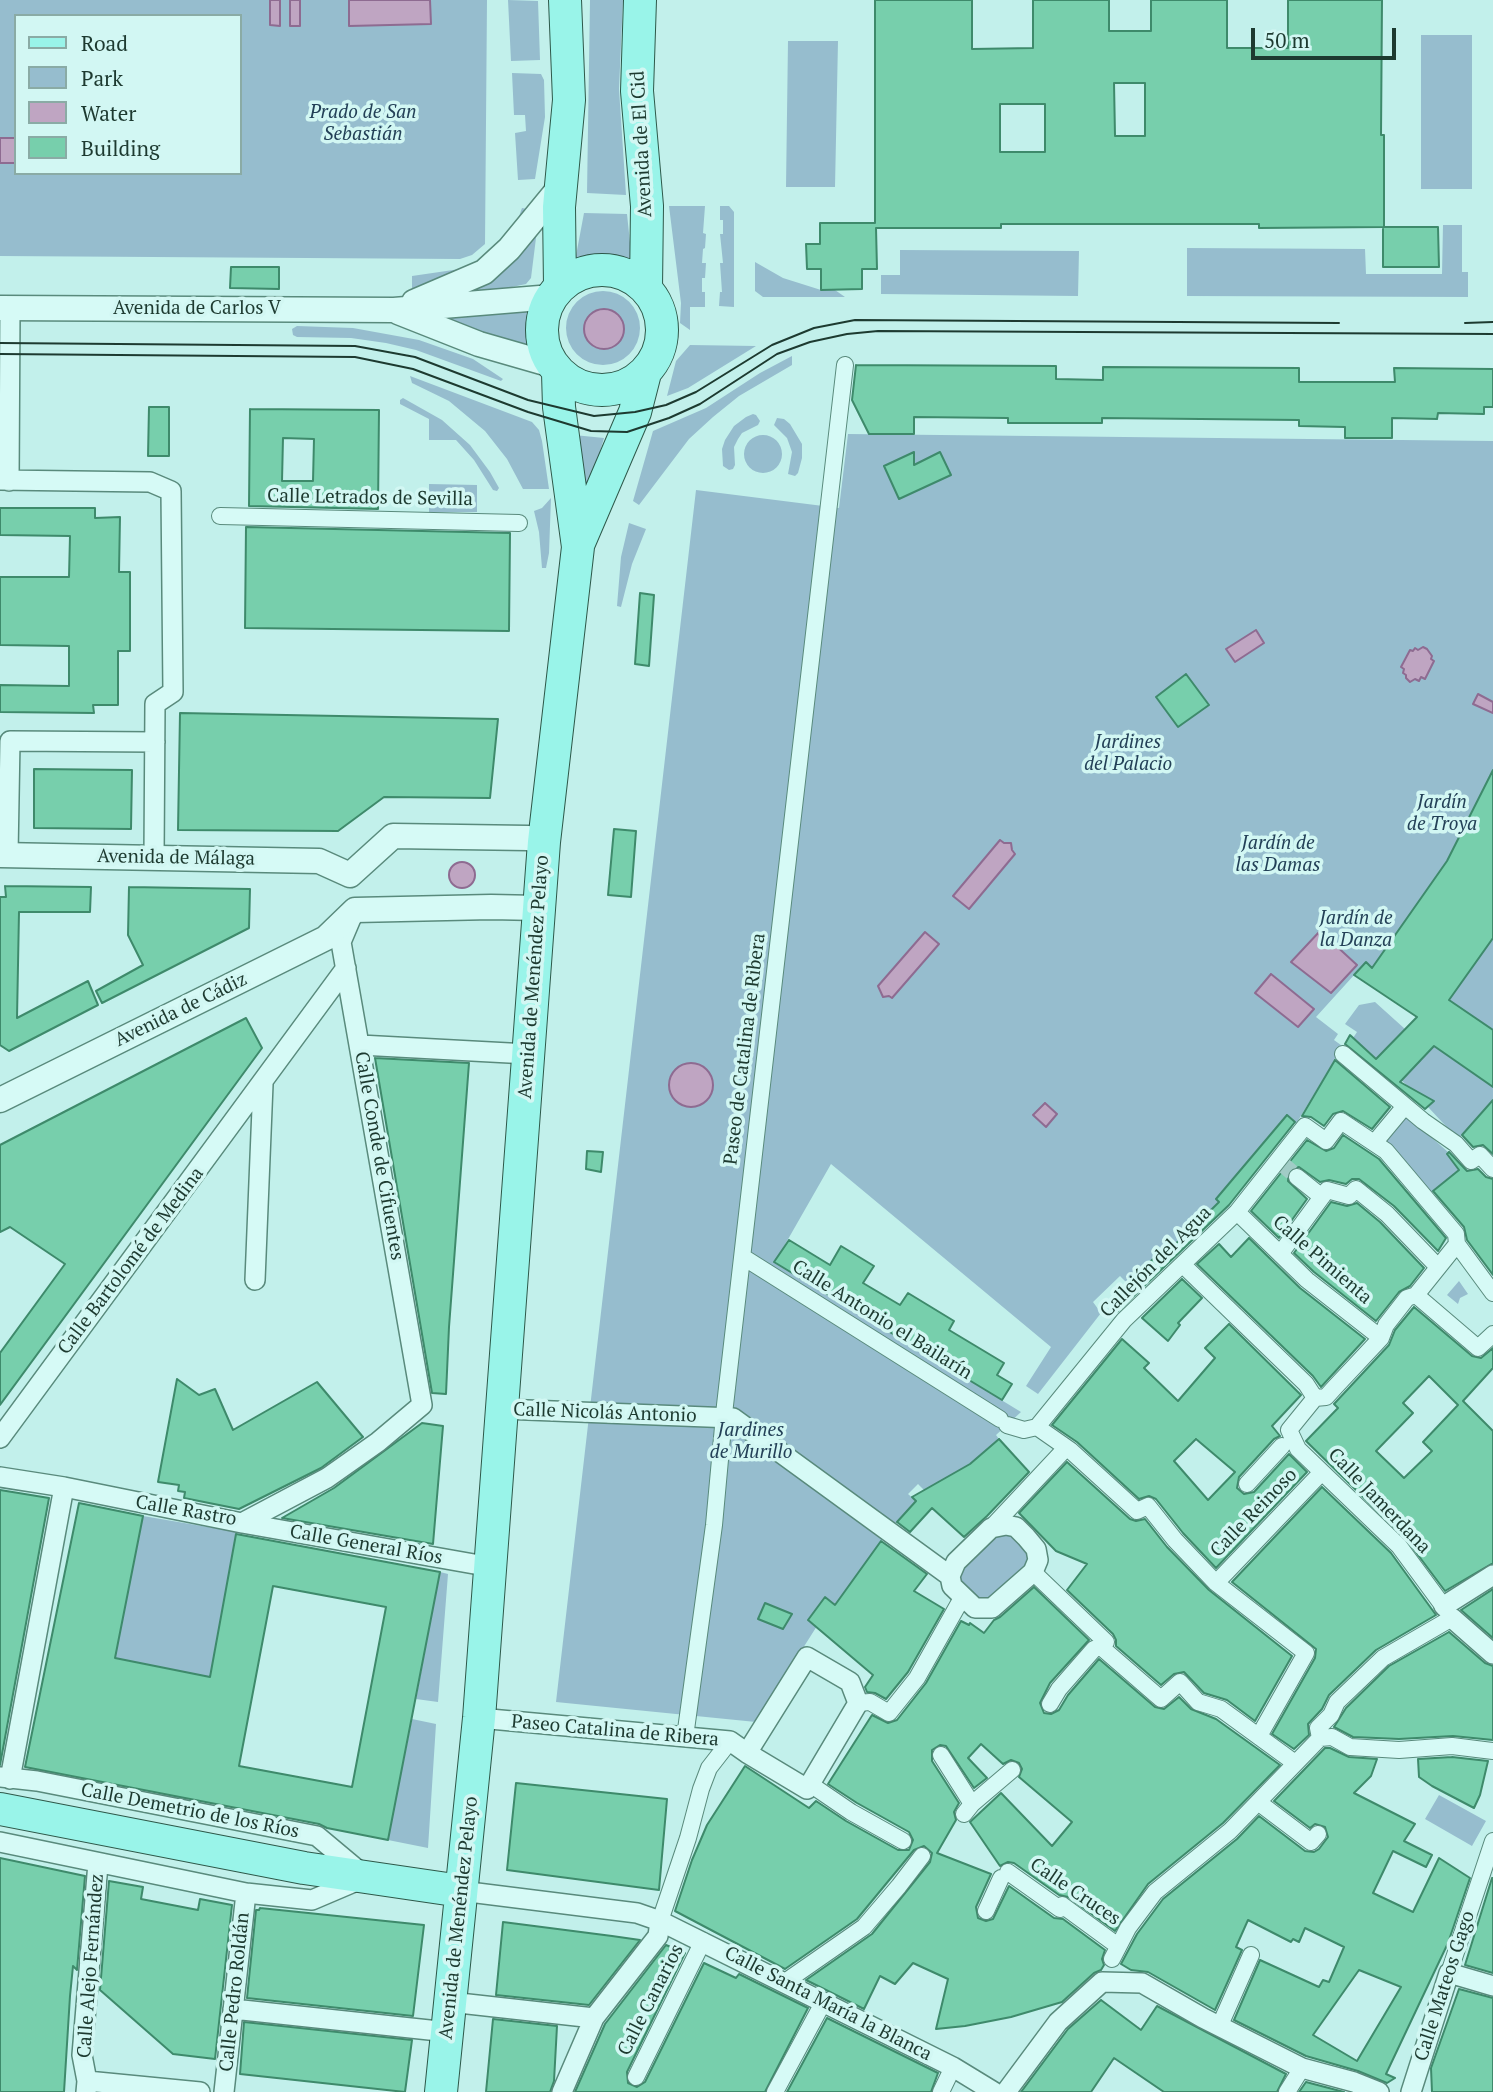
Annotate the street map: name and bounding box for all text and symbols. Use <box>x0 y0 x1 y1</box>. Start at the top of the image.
legend <box>14 14 242 175</box>
scale bar <box>1255 14 1400 58</box>
text: 50 m <box>1264 26 1310 54</box>
text: Road <box>81 29 128 57</box>
text: Park <box>81 64 123 92</box>
street label: Avenida de El Cid <box>627 70 657 218</box>
text: Water <box>81 99 136 127</box>
park label: Prado de San Sebastián <box>309 102 417 146</box>
text: Building <box>81 134 160 162</box>
street label: Avenida de Carlos V <box>113 298 281 320</box>
street label: Calle Letrados de Sevilla <box>267 485 473 511</box>
park label: Jardines del Palacio <box>1084 732 1172 776</box>
park label: Jardín de Troya <box>1407 792 1477 836</box>
park label: Jardín de las Damas <box>1236 833 1320 877</box>
street label: Avenida de Málaga <box>97 845 255 871</box>
street label: Avenida de Menéndez Pelayo <box>514 854 554 1100</box>
park label: Jardín de la Danza <box>1319 908 1393 952</box>
street label: Paseo de Catalina de Ribera <box>719 932 771 1166</box>
street label: Avenida de Cádiz <box>111 968 251 1052</box>
street label: Calle Conde de Cifuentes <box>349 1050 409 1262</box>
street label: Calle Bartolomé de Medina <box>53 1163 209 1359</box>
street label: Callejón del Agua <box>1096 1202 1216 1322</box>
street label: Calle Pimienta <box>1268 1211 1376 1309</box>
street label: Calle Antonio el Bailarín <box>788 1255 976 1385</box>
street label: Calle Nicolás Antonio <box>513 1398 697 1428</box>
park label: Jardines de Murillo <box>710 1420 792 1464</box>
street label: Calle Jamerdana <box>1323 1444 1435 1558</box>
street label: Calle Reinoso <box>1206 1464 1302 1562</box>
street label: Calle Rastro <box>134 1491 238 1531</box>
street label: Calle General Ríos <box>288 1520 444 1570</box>
street label: Paseo Catalina de Ribera <box>510 1711 720 1751</box>
street label: Calle Demetrio de los Ríos <box>79 1779 301 1843</box>
street label: Avenida de Menéndez Pelayo <box>435 1795 483 2041</box>
street label: Calle Cruces <box>1025 1853 1125 1931</box>
street label: Calle Alejo Fernández <box>73 1873 109 2059</box>
street label: Calle Mateos Gago <box>1410 1908 1480 2064</box>
street label: Calle Pedro Roldán <box>215 1911 255 2073</box>
street label: Calle Canarios <box>613 1941 689 2059</box>
street label: Calle Santa María la Blanca <box>720 1942 936 2066</box>

